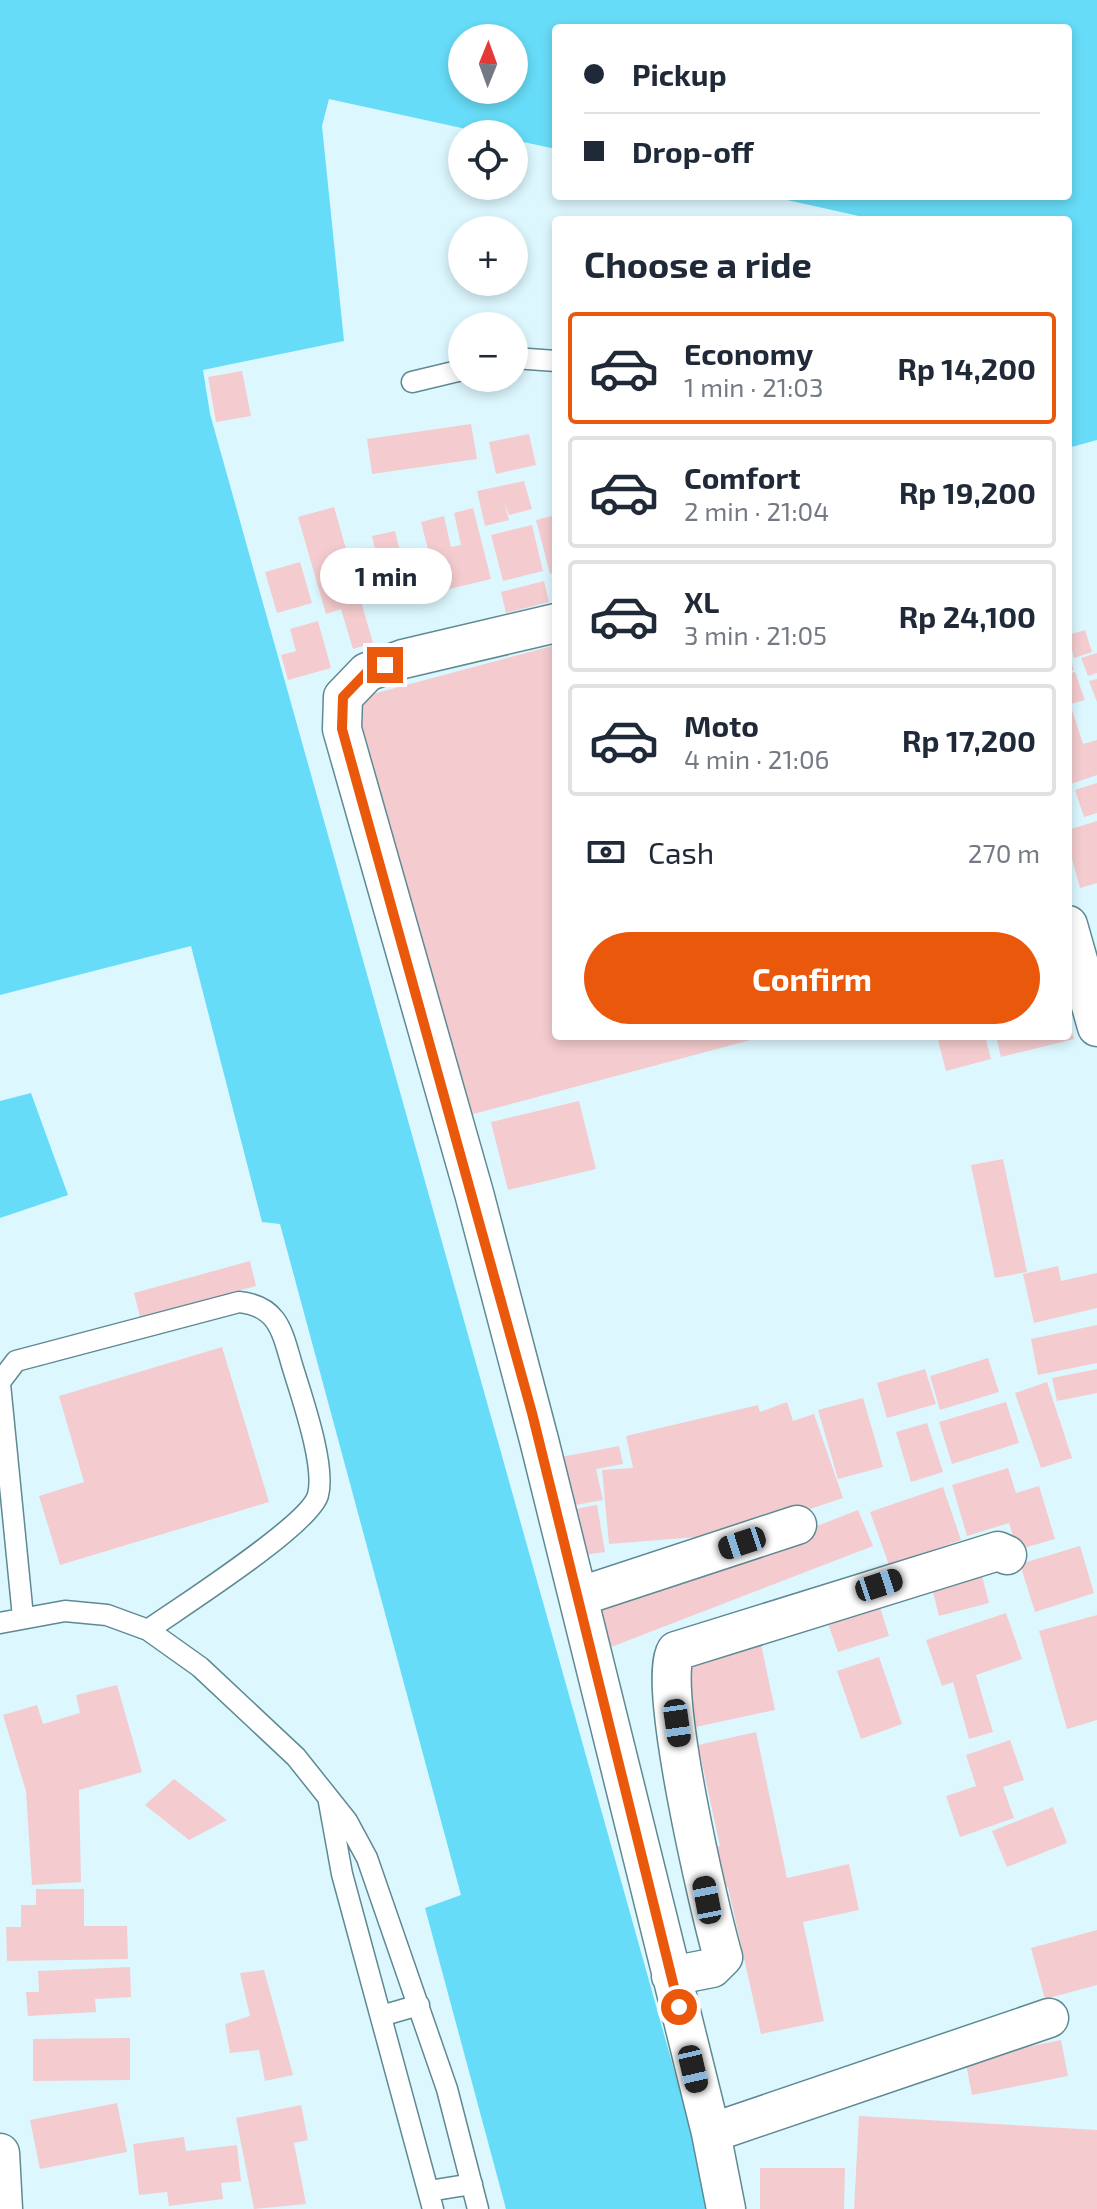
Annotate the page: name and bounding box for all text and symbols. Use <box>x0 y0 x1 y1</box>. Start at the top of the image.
north arrow <box>448 24 528 104</box>
map controls <box>448 24 528 392</box>
text: Pickup <box>632 56 727 92</box>
button: locate <box>448 120 528 200</box>
text: Drop-off <box>632 133 754 169</box>
button: + <box>448 216 528 296</box>
text: Choose a ride <box>584 242 812 285</box>
button: − <box>448 312 528 392</box>
icon: car <box>588 332 660 404</box>
text: Economy <box>684 335 813 371</box>
text: Rp 14,200 <box>897 350 1036 386</box>
text: 1 min · 21:03 <box>684 371 823 402</box>
icon: car <box>588 456 660 528</box>
text: Comfort <box>684 459 801 495</box>
text: Rp 19,200 <box>899 474 1036 510</box>
text: 2 min · 21:04 <box>684 495 829 526</box>
callout: 1 min <box>319 549 451 605</box>
text: 1 min <box>355 560 417 591</box>
icon: car <box>588 580 660 652</box>
text: XL <box>684 583 719 619</box>
text: Rp 24,100 <box>899 598 1036 634</box>
text: 3 min · 21:05 <box>684 619 827 650</box>
route end <box>367 647 403 683</box>
icon: car <box>588 704 660 776</box>
text: Moto <box>684 707 759 743</box>
text: Rp 17,200 <box>902 722 1036 758</box>
text: 4 min · 21:06 <box>684 743 830 774</box>
icon: cash <box>584 830 628 874</box>
text: Cash <box>648 834 714 870</box>
text: 270 m <box>968 837 1040 868</box>
button: Confirm <box>584 932 1040 1024</box>
car <box>715 1524 769 1562</box>
car <box>852 1566 906 1604</box>
car <box>662 1698 692 1748</box>
car <box>691 1874 723 1926</box>
route start <box>661 1989 697 2025</box>
car <box>676 2043 710 2095</box>

